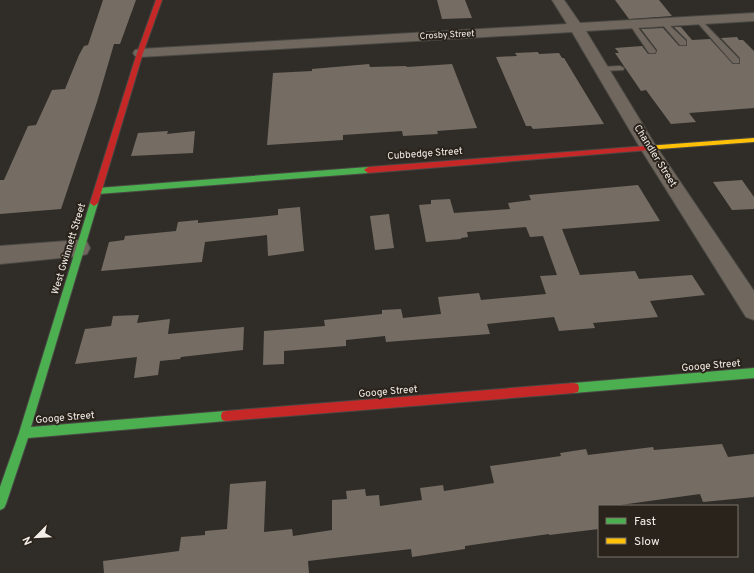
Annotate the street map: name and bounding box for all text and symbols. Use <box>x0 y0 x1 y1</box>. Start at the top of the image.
street label: Crosby Street <box>419 28 475 42</box>
street label: Chandler Street <box>631 123 679 190</box>
street label: Cubbedge Street <box>387 145 463 163</box>
street label: West Gwinnett Street <box>49 202 89 296</box>
street label: Googe Street <box>681 357 741 375</box>
street label: Googe Street <box>358 383 418 401</box>
street label: Googe Street <box>35 409 95 427</box>
legend <box>598 505 738 557</box>
text: Fast <box>634 514 656 530</box>
north arrow <box>16 517 56 557</box>
text: N <box>20 534 36 547</box>
text: Slow <box>634 534 660 550</box>

